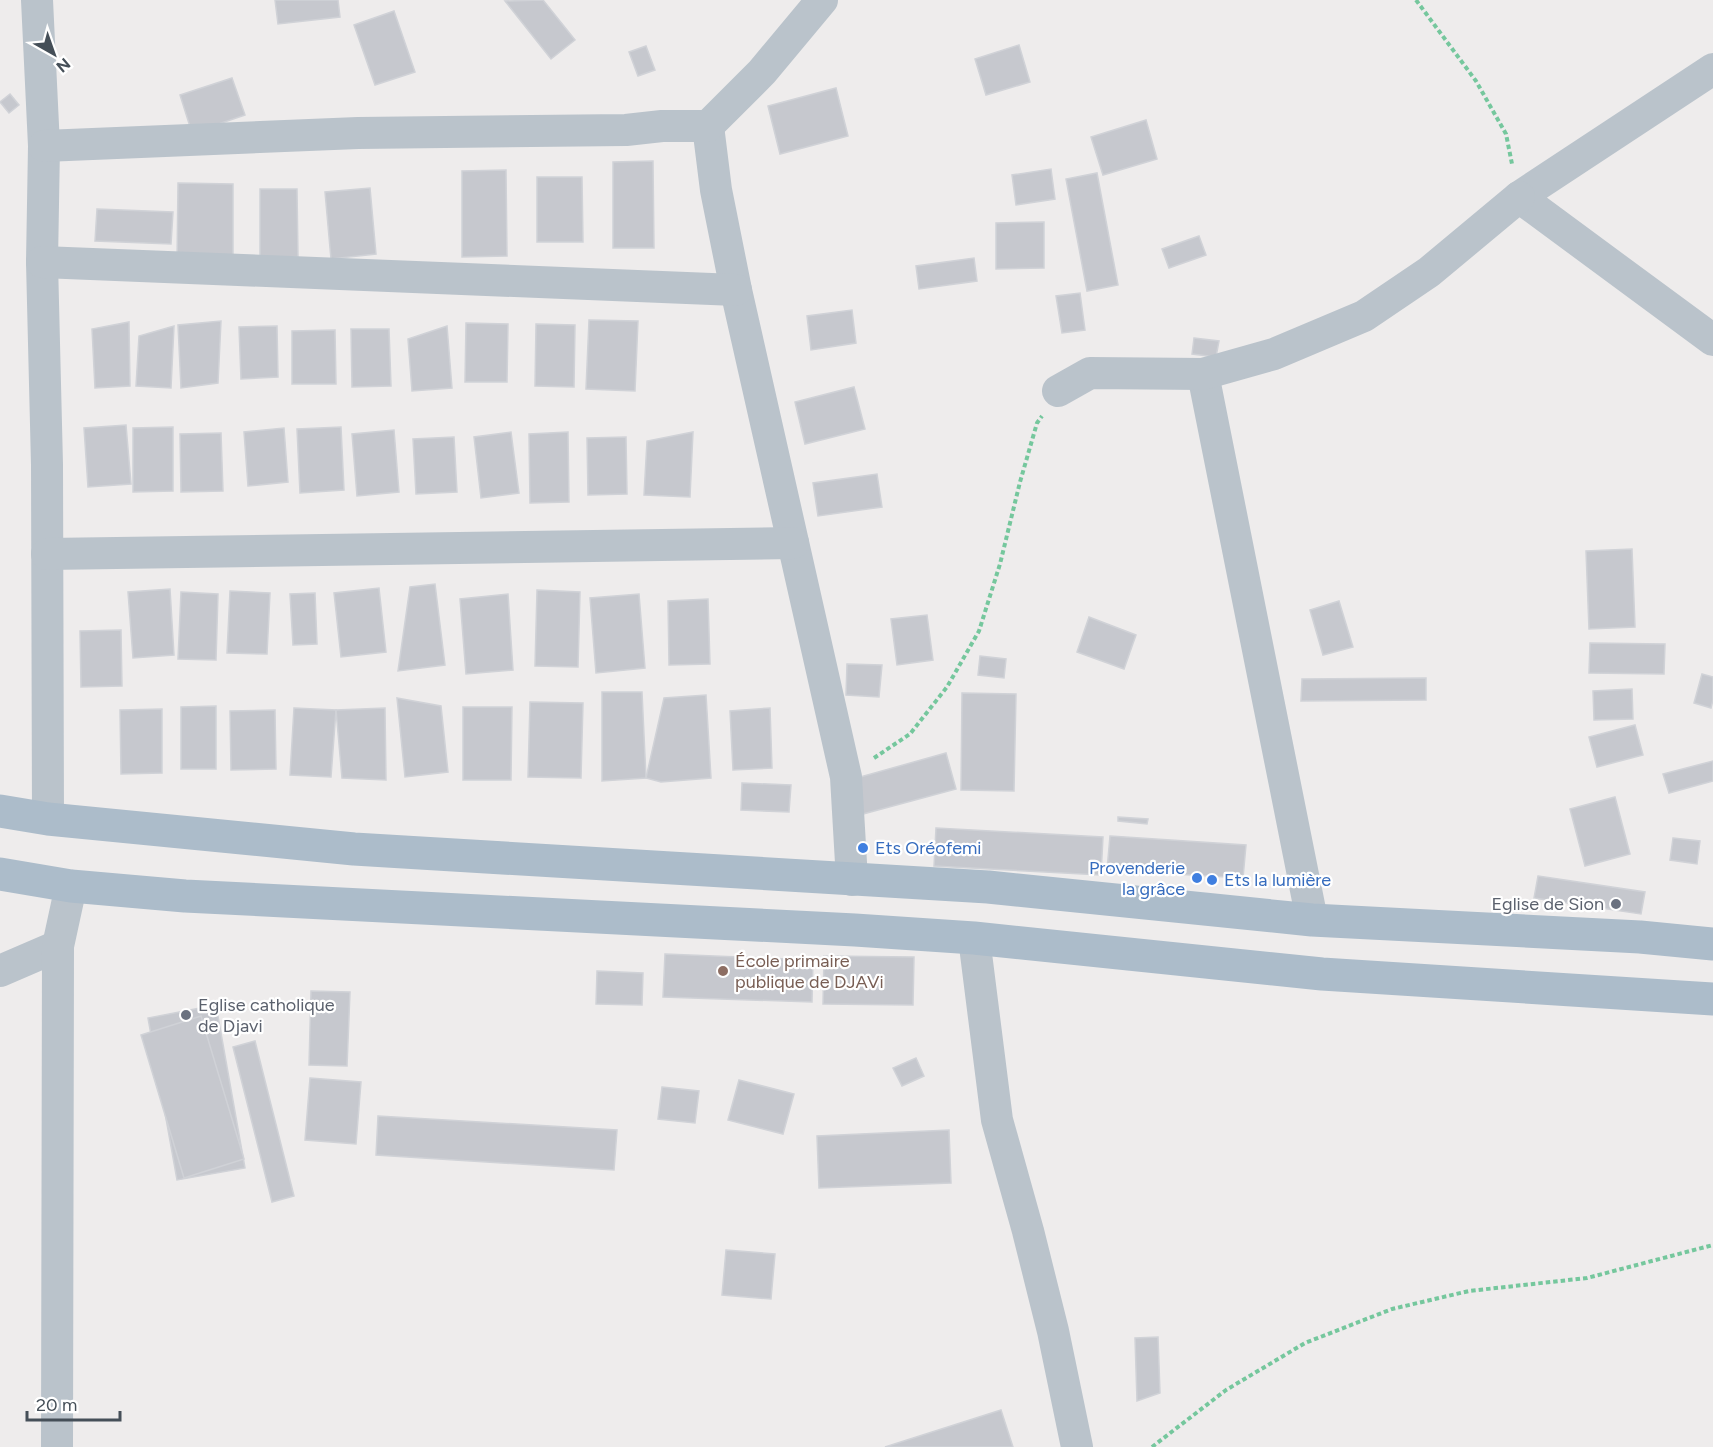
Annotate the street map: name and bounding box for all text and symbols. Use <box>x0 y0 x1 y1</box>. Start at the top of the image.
north arrow <box>24 24 84 84</box>
text: N <box>52 54 74 76</box>
place label: Ets Oréofemi <box>875 837 982 859</box>
marker: Ets Oréofemi <box>856 841 870 855</box>
place label: Provenderie la grâce <box>1089 857 1185 900</box>
place label: Ets la lumière <box>1224 869 1331 891</box>
marker: Provenderie la grâce <box>1190 871 1204 885</box>
marker: Ets la lumière <box>1205 873 1219 887</box>
place label: Eglise de Sion <box>1491 893 1604 915</box>
marker: Eglise de Sion <box>1609 897 1623 911</box>
place label: École primaire publique de DJAVi <box>735 950 884 993</box>
marker: École primaire publique de DJAVi <box>716 964 730 978</box>
place label: Eglise catholique de Djavi <box>198 994 335 1037</box>
marker: Eglise catholique de Djavi <box>179 1008 193 1022</box>
scale bar <box>27 1384 120 1422</box>
text: 20 m <box>36 1394 77 1416</box>

